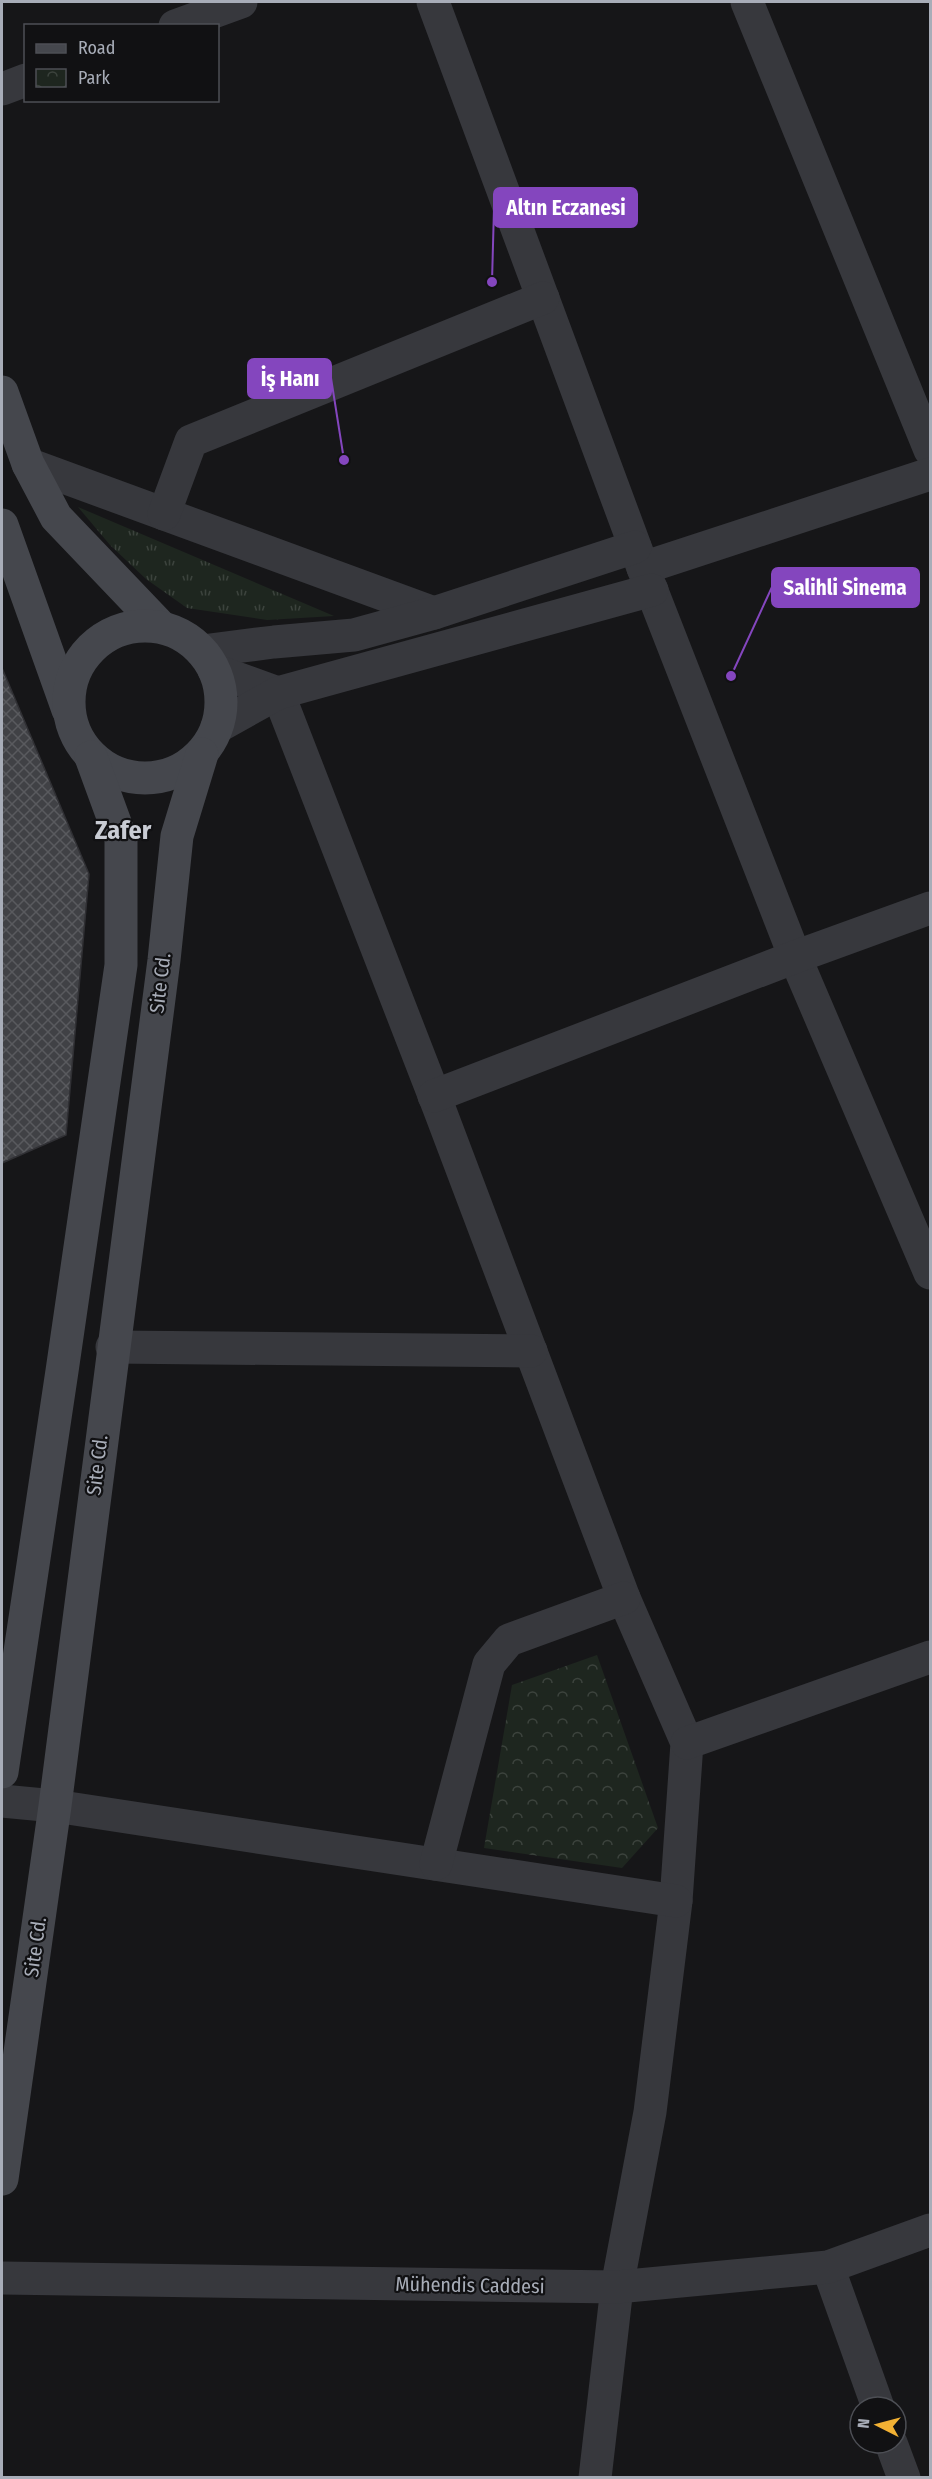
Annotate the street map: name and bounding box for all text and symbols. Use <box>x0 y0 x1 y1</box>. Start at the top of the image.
legend <box>24 24 219 102</box>
text: Road <box>78 37 115 59</box>
text: Park <box>78 67 111 89</box>
callout: Altın Eczanesi <box>494 188 637 227</box>
text: Altın Eczanesi <box>505 195 626 221</box>
callout: İş Hanı <box>248 359 331 398</box>
text: İş Hanı <box>261 365 319 392</box>
callout: Salihli Sinema <box>772 568 919 607</box>
text: Salihli Sinema <box>783 575 907 601</box>
district label: Zafer <box>95 815 152 846</box>
street label: Site Cd. <box>144 952 176 1014</box>
street label: Site Cd. <box>81 1434 113 1496</box>
street label: Site Cd. <box>19 1915 51 1979</box>
street label: Mühendis Caddesi <box>395 2272 545 2298</box>
north arrow <box>848 2395 908 2455</box>
text: N <box>854 2418 874 2429</box>

